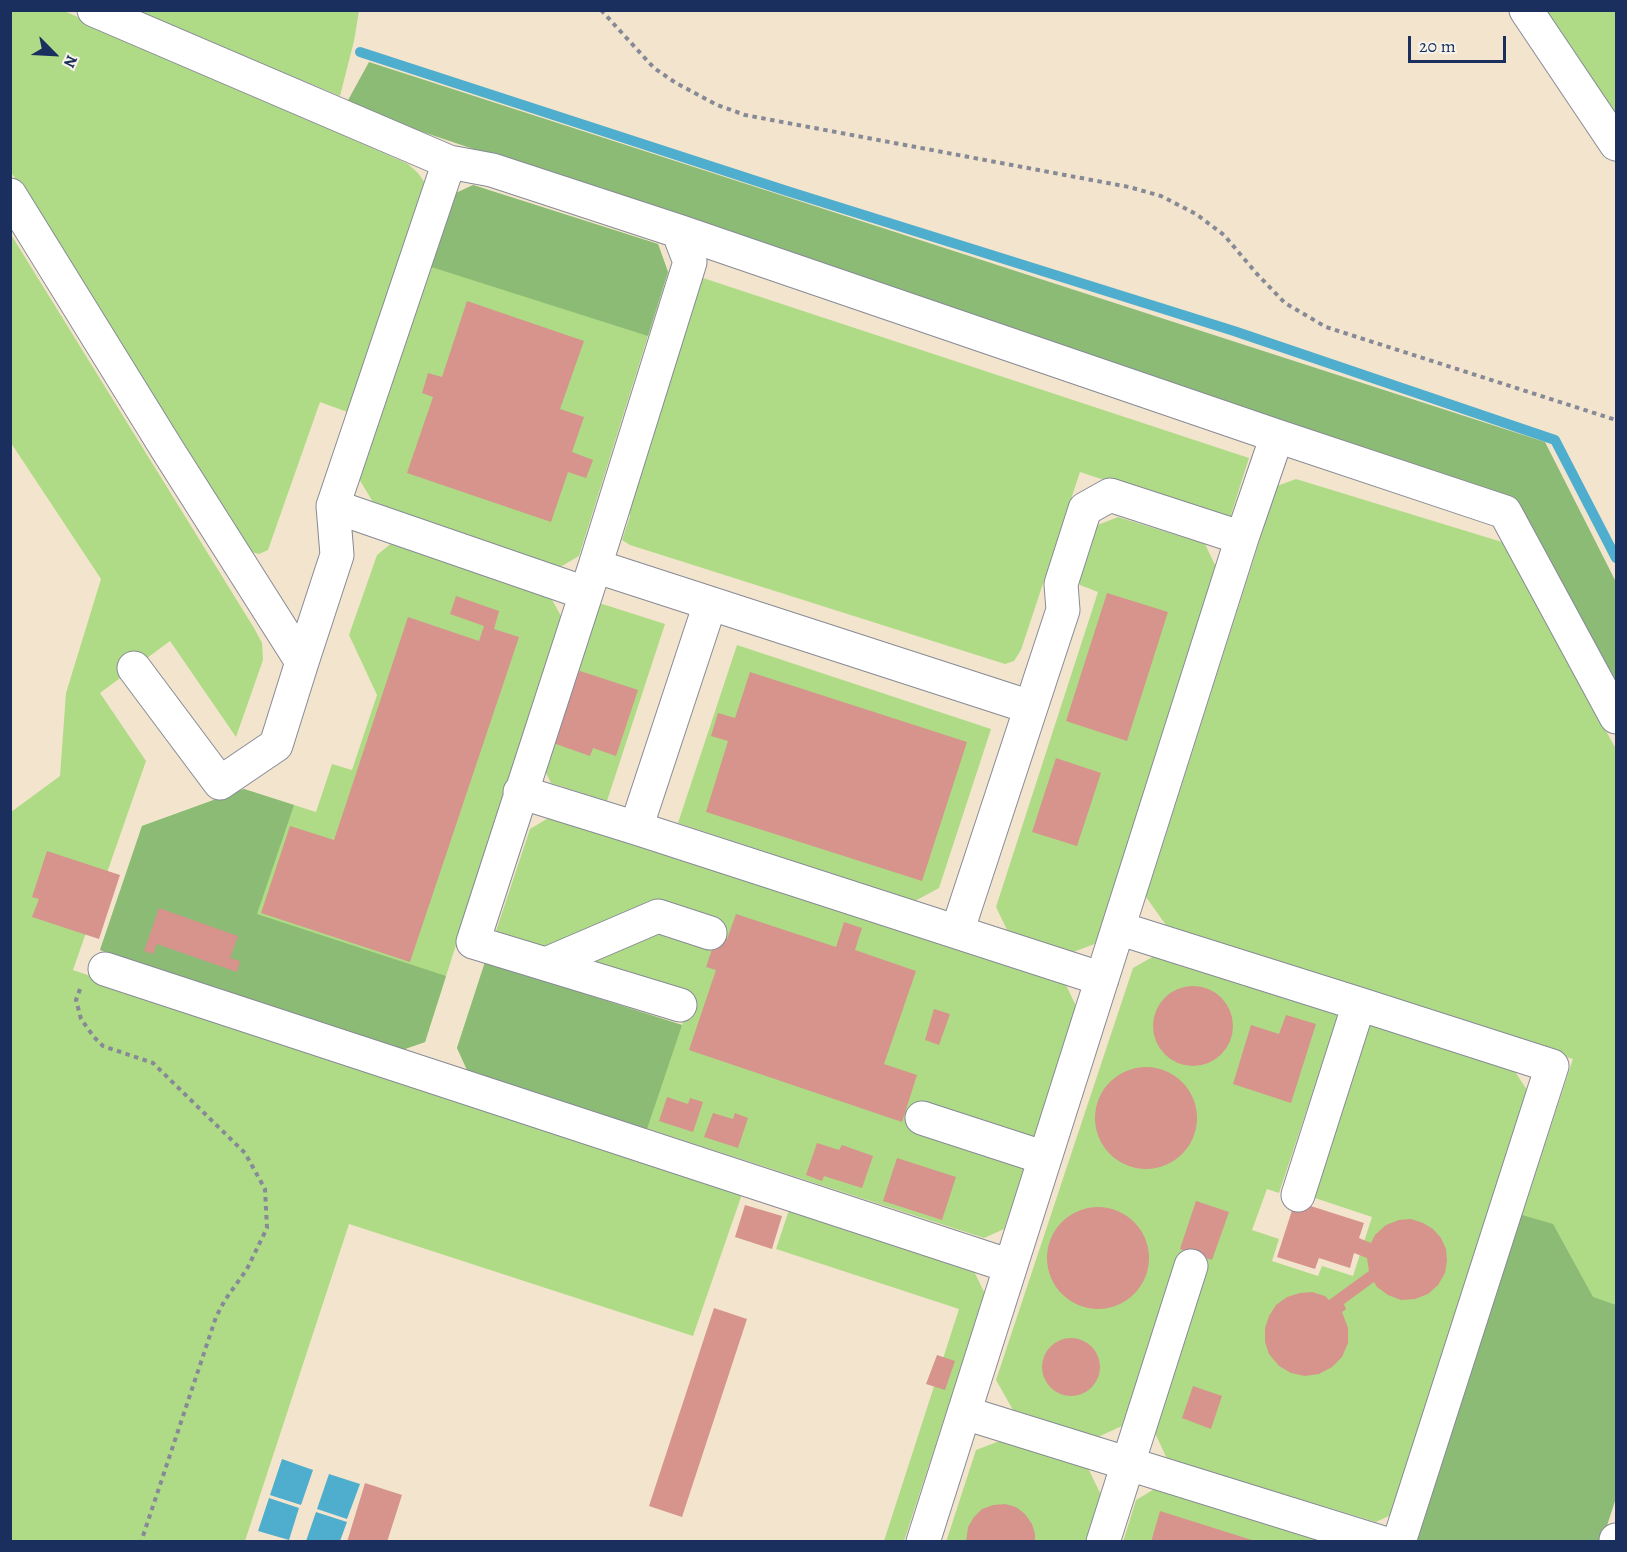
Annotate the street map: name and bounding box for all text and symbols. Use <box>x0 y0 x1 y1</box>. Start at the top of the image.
north arrow <box>24 24 84 84</box>
scale bar <box>1411 24 1508 62</box>
text: 20 m <box>1419 34 1456 58</box>
text: N <box>58 52 83 71</box>

